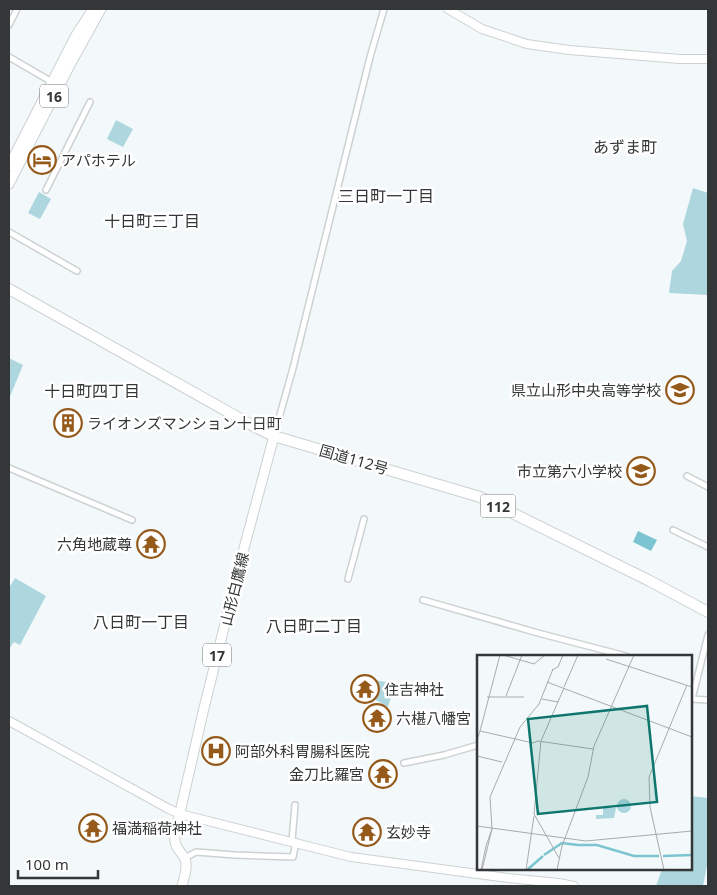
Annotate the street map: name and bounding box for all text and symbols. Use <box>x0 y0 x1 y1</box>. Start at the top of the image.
road number: 16 <box>40 84 68 108</box>
district label: あずま町 <box>593 136 657 158</box>
hotel icon: アパホテル <box>27 145 57 175</box>
place label: アパホテル <box>61 150 136 170</box>
district label: 三日町一丁目 <box>338 185 434 207</box>
district label: 十日町三丁目 <box>104 210 200 232</box>
school or university icon: 県立山形中央高等学校 <box>665 375 695 405</box>
district label: 十日町四丁目 <box>44 380 140 402</box>
place label: 県立山形中央高等学校 <box>511 380 661 400</box>
building icon: ライオンズマンション十日町 <box>53 408 83 438</box>
place label: ライオンズマンション十日町 <box>87 413 282 433</box>
street label: 国道112号 <box>317 440 391 478</box>
school or university icon: 市立第六小学校 <box>626 456 656 486</box>
place label: 市立第六小学校 <box>517 461 622 481</box>
road number: 112 <box>480 494 516 518</box>
temple icon: 六角地蔵尊 <box>136 529 166 559</box>
place label: 六角地蔵尊 <box>57 534 132 554</box>
street label: 山形白鷹線 <box>215 550 253 628</box>
district label: 八日町一丁目 <box>93 611 189 633</box>
district label: 八日町二丁目 <box>266 615 362 637</box>
road number: 17 <box>203 644 231 666</box>
inset map <box>477 655 692 870</box>
temple icon: 住吉神社 <box>350 674 380 704</box>
place label: 住吉神社 <box>384 679 444 699</box>
temple icon: 六椹八幡宮 <box>362 703 392 733</box>
place label: 六椹八幡宮 <box>396 708 471 728</box>
hospital icon: 阿部外科胃腸科医院 <box>201 736 231 766</box>
place label: 阿部外科胃腸科医院 <box>235 741 370 761</box>
temple icon: 金刀比羅宮 <box>368 759 398 789</box>
place label: 金刀比羅宮 <box>289 764 364 784</box>
temple icon: 福満稲荷神社 <box>78 813 108 843</box>
temple icon: 玄妙寺 <box>352 817 382 847</box>
place label: 福満稲荷神社 <box>112 818 202 838</box>
place label: 玄妙寺 <box>386 822 431 842</box>
scale bar <box>18 848 98 880</box>
text: 100 m <box>25 854 69 874</box>

